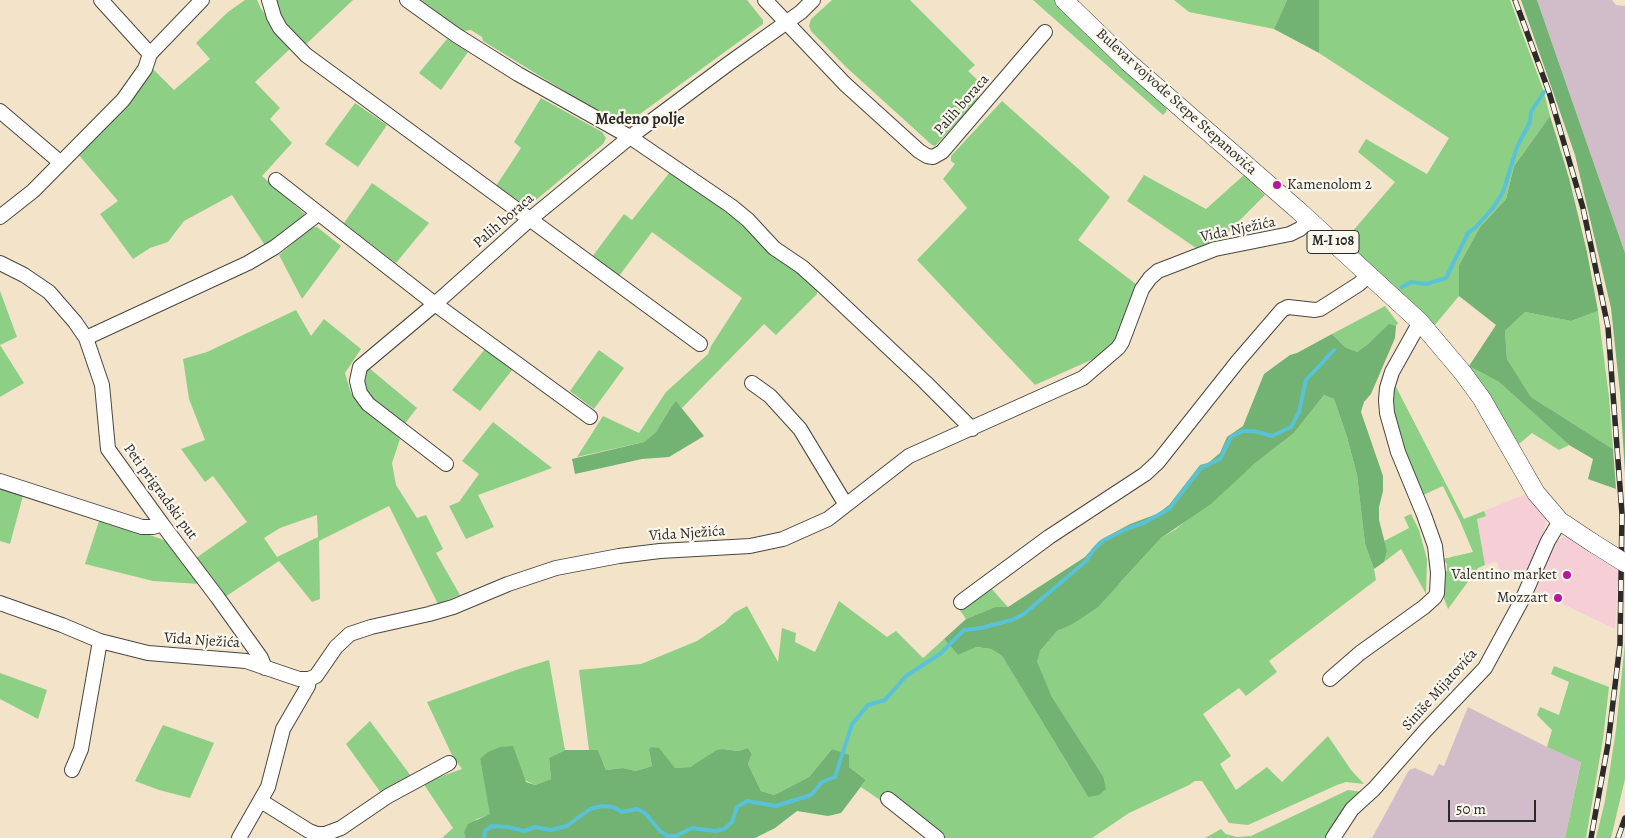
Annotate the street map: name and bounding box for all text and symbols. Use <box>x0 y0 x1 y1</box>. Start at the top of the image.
street label: Bulevar vojvode Stepe Stepanovića <box>1092 25 1260 179</box>
street label: Palih boraca <box>931 71 993 139</box>
district label: Medeno polje <box>595 110 685 130</box>
place label: Kamenolom 2 <box>1287 176 1372 194</box>
marker: Kamenolom 2 <box>1271 179 1283 191</box>
street label: Palih boraca <box>470 190 538 252</box>
street label: Vida Nježića <box>1199 213 1277 247</box>
road number: M-I 108 <box>1307 230 1359 253</box>
street label: Peti prigradski put <box>119 441 201 543</box>
street label: Vida Nježića <box>648 522 726 546</box>
place label: Valentino market <box>1452 566 1557 584</box>
marker: Valentino market <box>1561 569 1573 581</box>
place label: Mozzart <box>1497 589 1548 607</box>
marker: Mozzart <box>1552 592 1564 604</box>
street label: Vida Nježića <box>163 629 241 653</box>
street label: Siniše Mijatovića <box>1399 645 1481 735</box>
scale bar <box>1450 790 1538 822</box>
text: 50 m <box>1456 799 1486 819</box>

